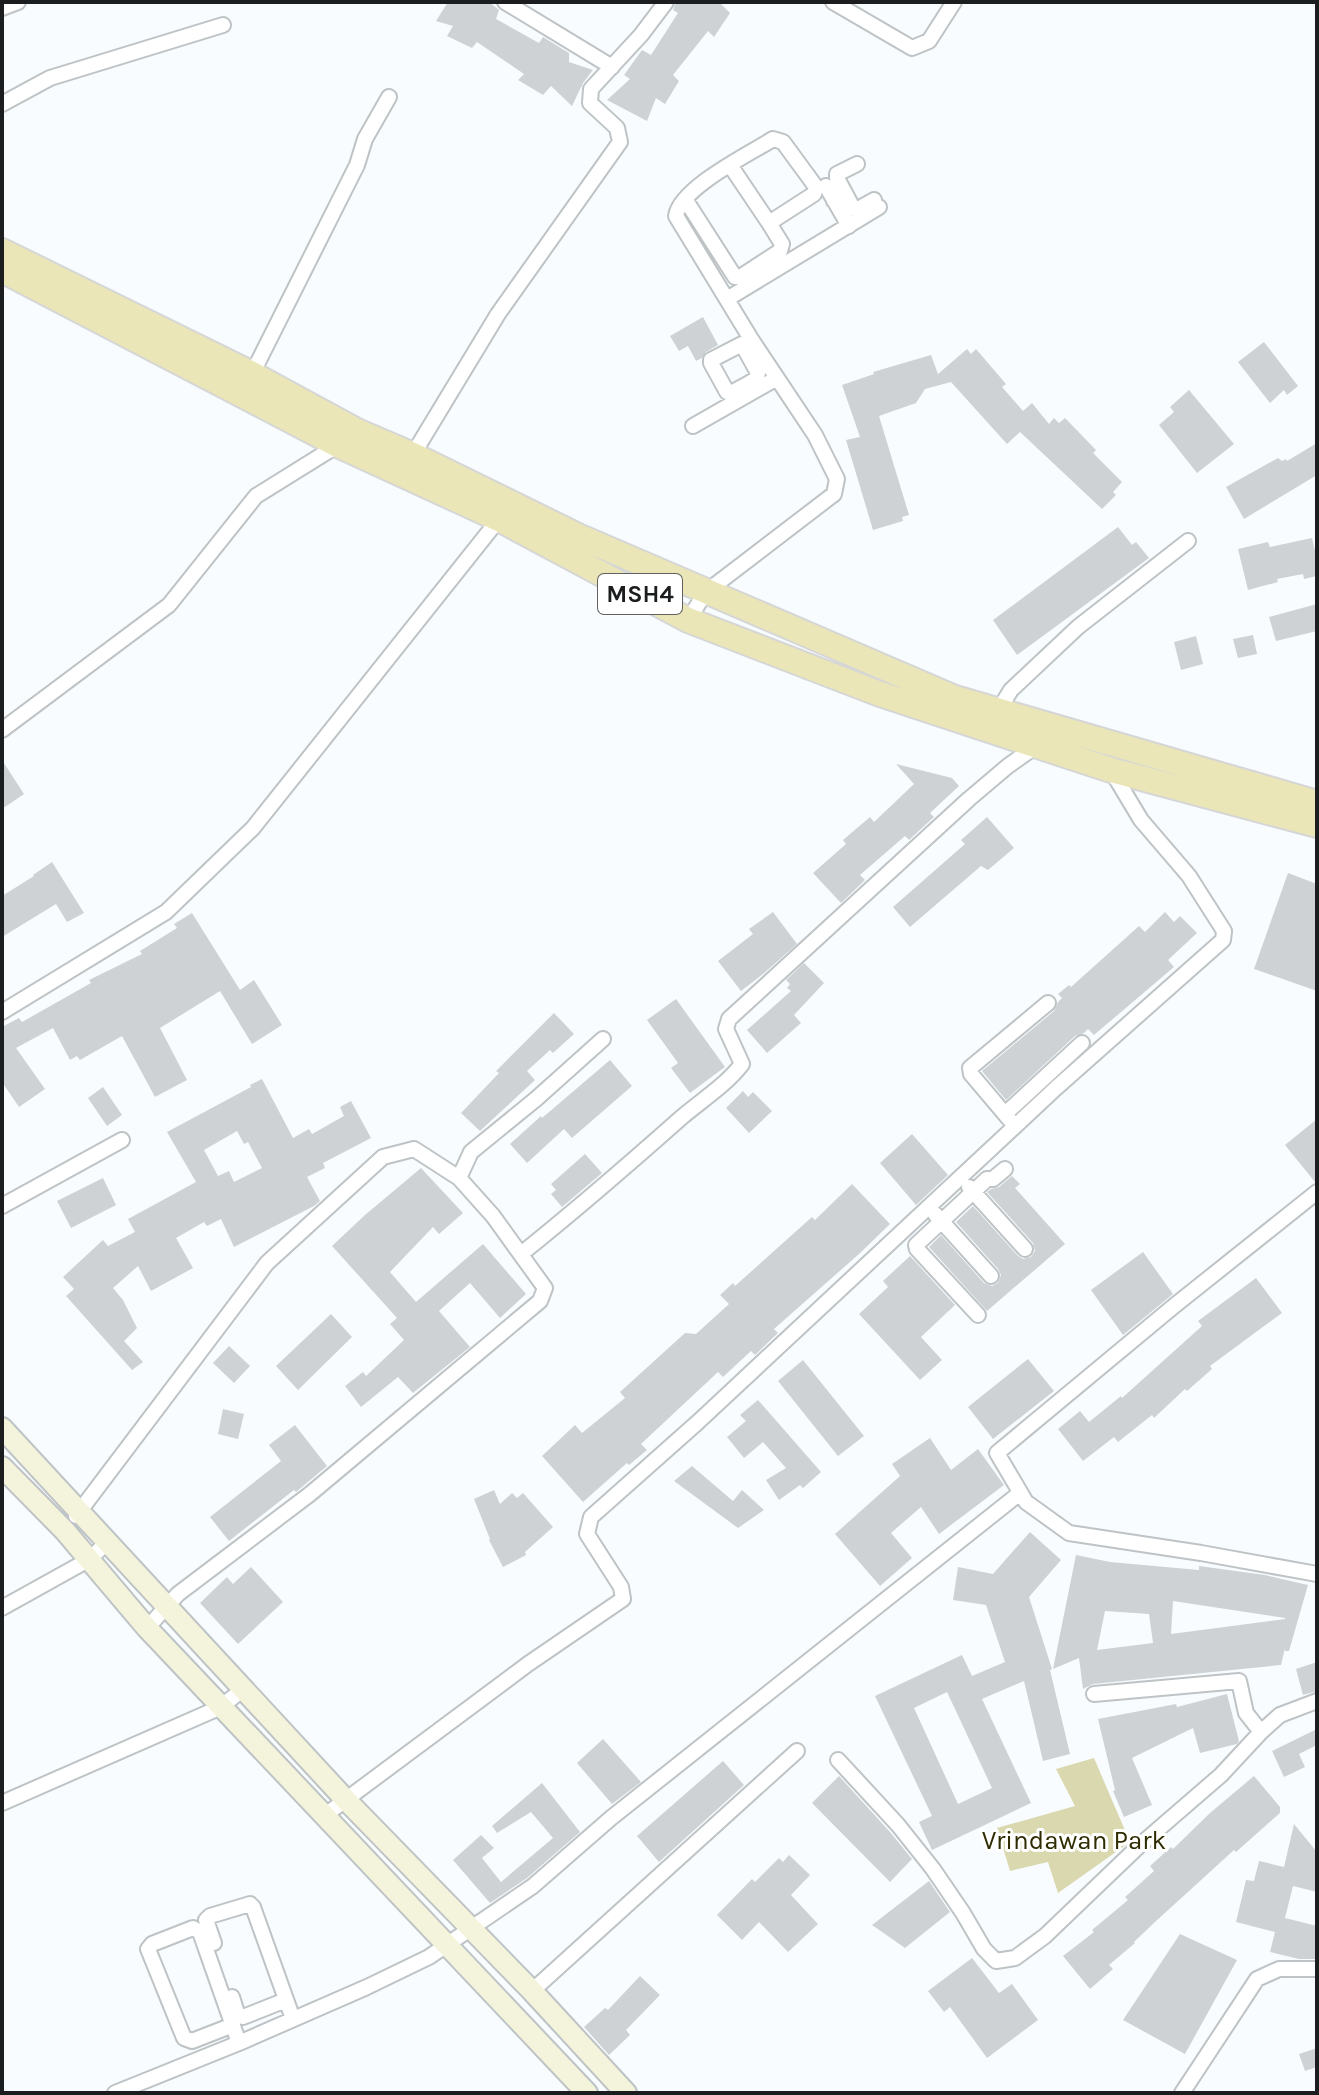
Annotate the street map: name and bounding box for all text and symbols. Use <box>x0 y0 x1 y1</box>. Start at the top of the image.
road number: MSH4 <box>598 574 682 614</box>
park label: Vrindawan Park <box>982 1825 1166 1856</box>

